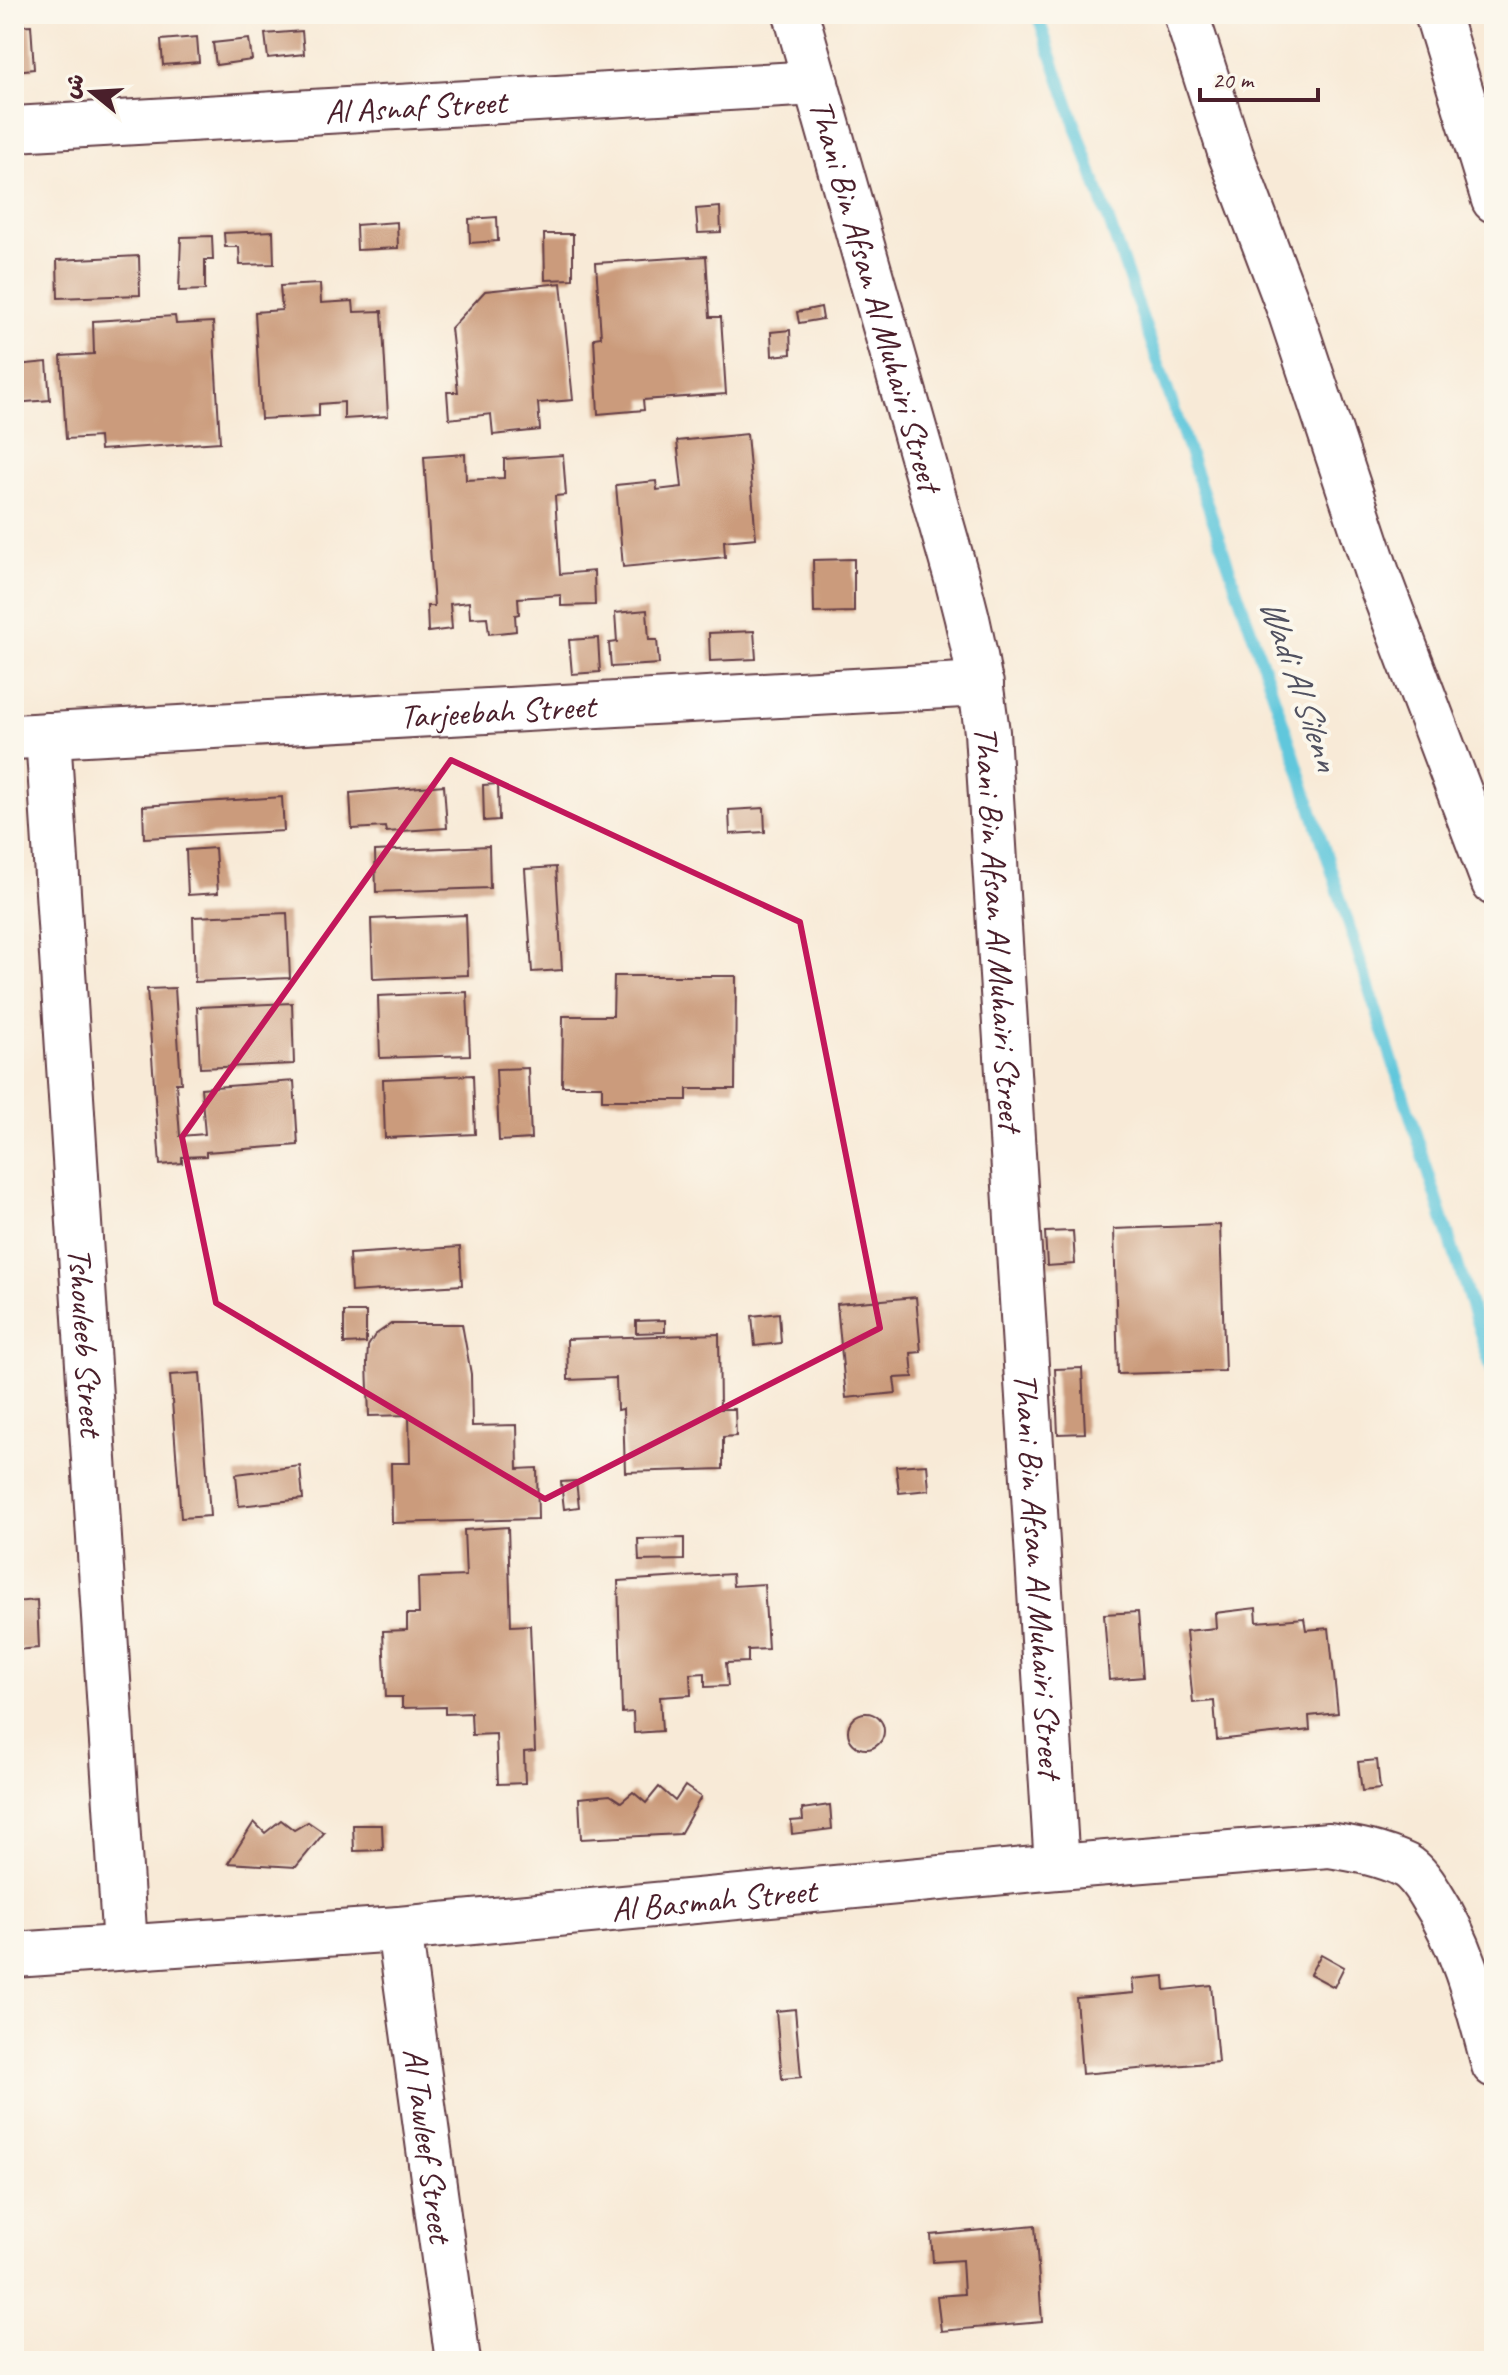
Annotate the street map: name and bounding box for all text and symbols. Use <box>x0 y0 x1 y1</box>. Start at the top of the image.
north arrow <box>52 52 132 132</box>
scale bar <box>1200 52 1318 102</box>
text: 20 m <box>1212 65 1255 95</box>
text: ش <box>57 70 91 102</box>
street label: Al Asnaf Street <box>324 79 511 133</box>
street label: Thani Bin Afsan Al Muhairi Street <box>800 94 954 500</box>
water label: Wadi Al Silenn <box>1249 592 1352 779</box>
street label: Tarjeebah Street <box>398 683 600 737</box>
street label: Thani Bin Afsan Al Muhairi Street <box>965 724 1033 1136</box>
street label: Tshouleeb Street <box>59 1246 114 1441</box>
street label: Thani Bin Afsan Al Muhairi Street <box>1005 1371 1073 1783</box>
street label: Al Basmah Street <box>609 1868 822 1930</box>
street label: Al Tawleef Street <box>394 2045 464 2248</box>

